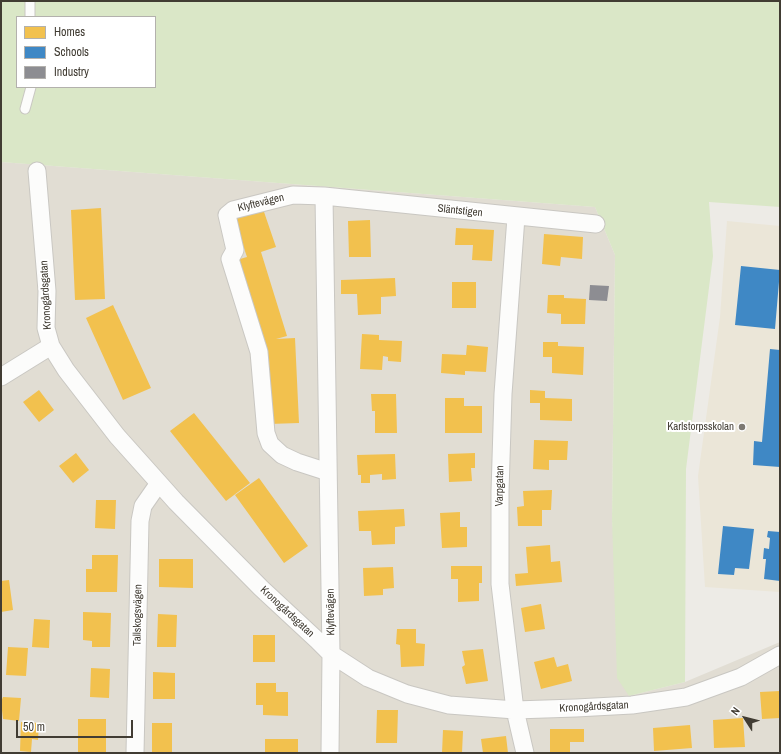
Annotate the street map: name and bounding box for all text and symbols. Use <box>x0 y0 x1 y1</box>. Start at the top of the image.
legend <box>16 16 156 88</box>
text: Homes <box>54 24 85 40</box>
text: Schools <box>54 44 89 60</box>
text: Industry <box>54 64 89 80</box>
street label: Klyftevägen <box>237 191 285 215</box>
street label: Släntstigen <box>437 202 483 220</box>
street label: Kronogårdsgatan <box>38 260 54 330</box>
place label: Karlstorpsskolan <box>667 420 734 434</box>
marker: Karlstorpsskolan <box>737 422 747 432</box>
street label: Varpgatan <box>493 465 507 507</box>
street label: Tallskogsvägen <box>131 584 145 646</box>
street label: Kronogårdsgatan <box>257 584 317 640</box>
street label: Klyftevägen <box>324 588 338 636</box>
north arrow <box>725 698 765 738</box>
street label: Kronogårdsgatan <box>559 699 629 715</box>
text: N <box>728 704 743 718</box>
scale bar <box>18 712 135 738</box>
text: 50 m <box>23 719 45 735</box>

